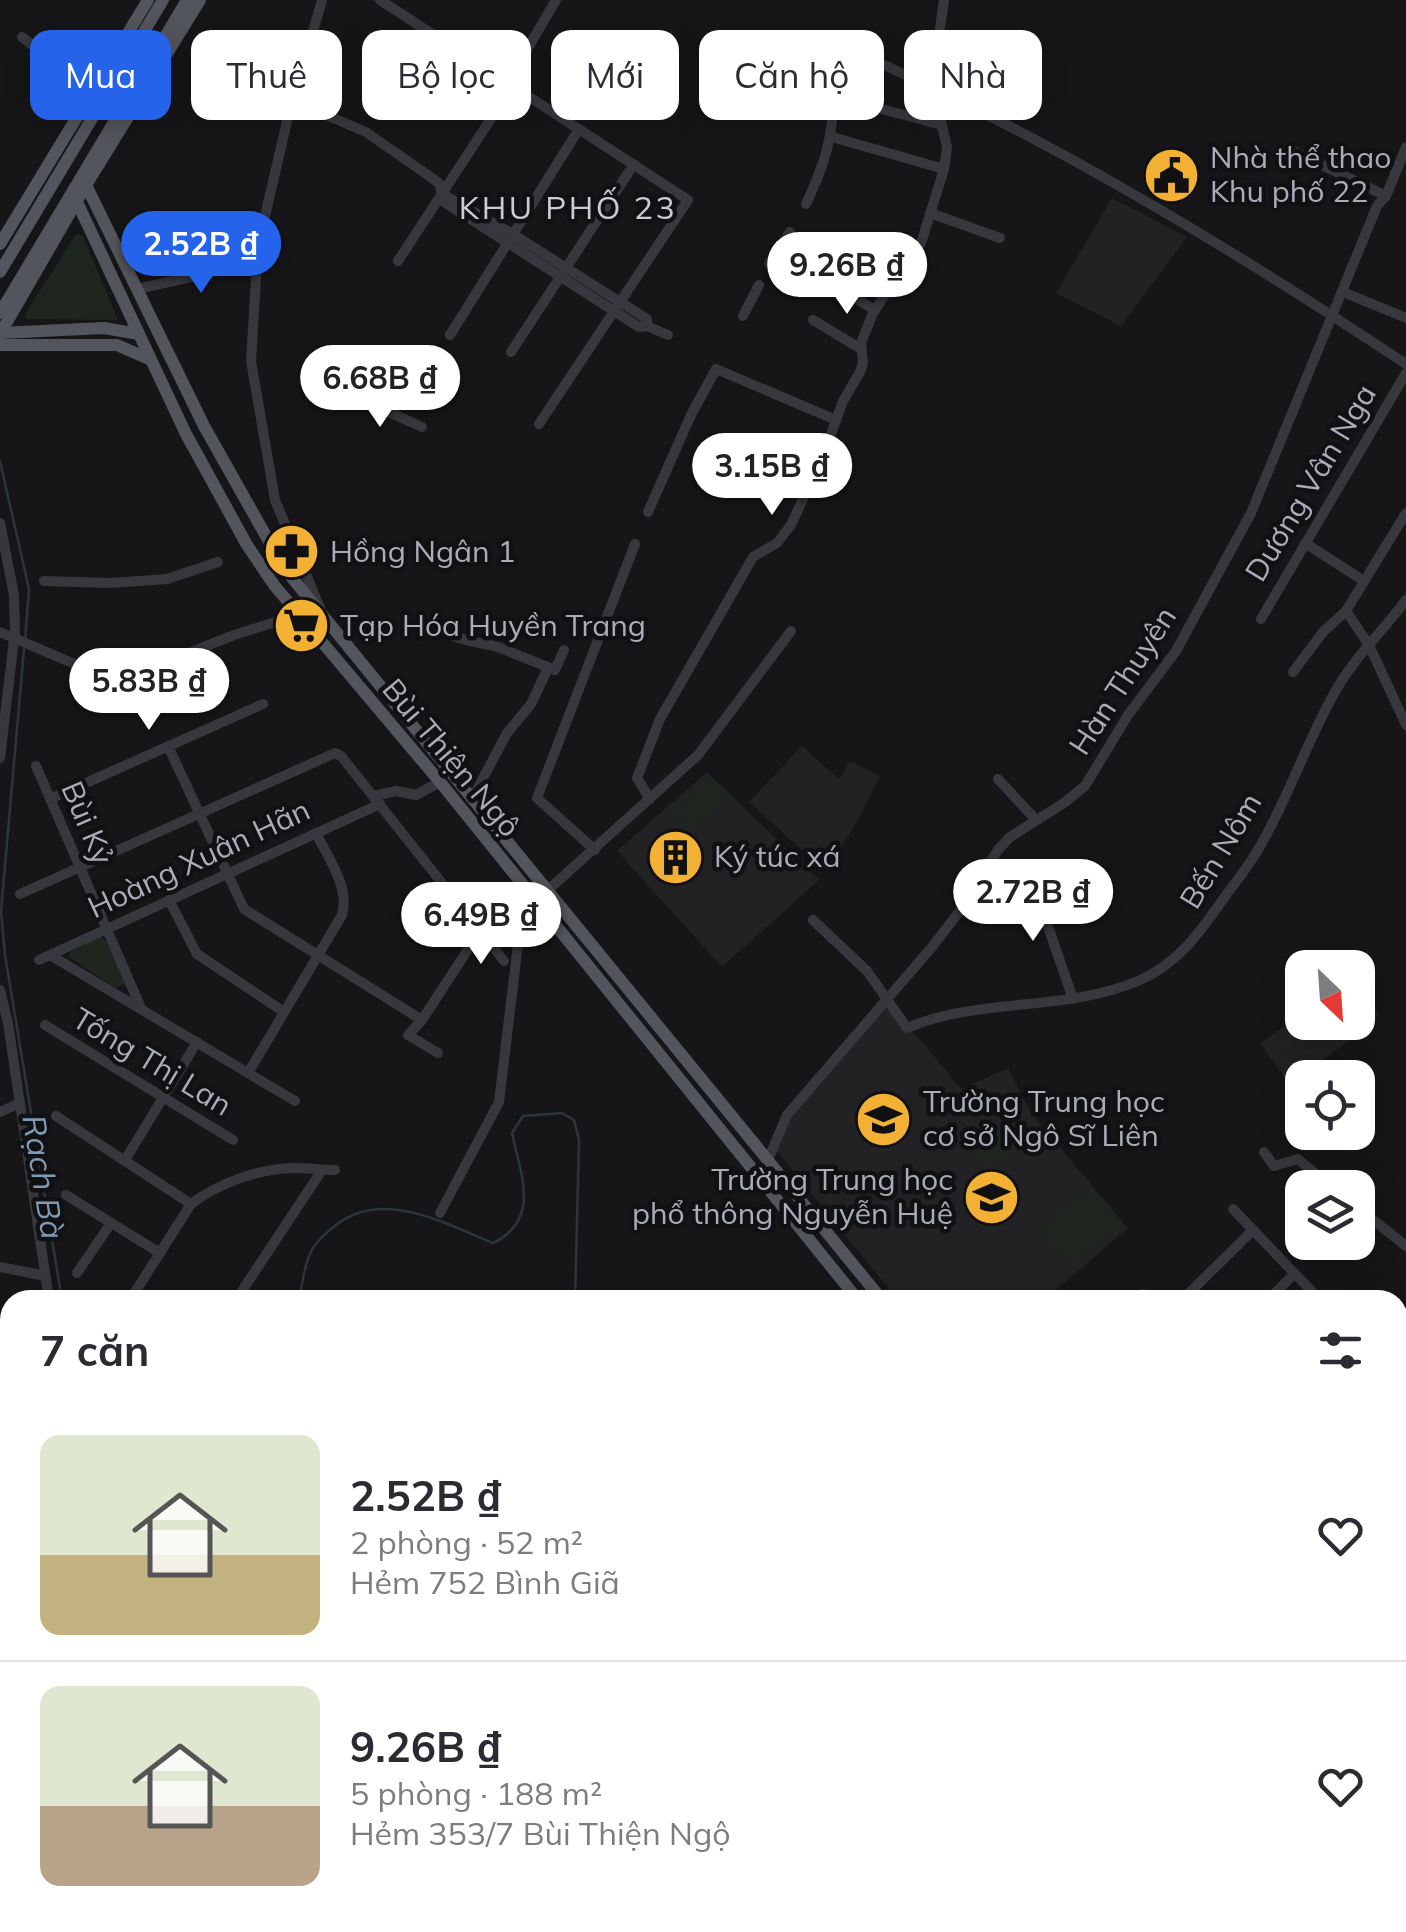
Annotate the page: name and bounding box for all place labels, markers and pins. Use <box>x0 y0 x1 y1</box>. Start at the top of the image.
place label: Nhà thể thao Khu phố 22 <box>1210 138 1391 210</box>
public building icon: Nhà thể thao Khu phố 22 <box>1141 145 1201 205</box>
pin: 2.52B ₫ <box>109 211 293 296</box>
pin: 9.26B ₫ <box>755 232 939 317</box>
pin: 6.68B ₫ <box>288 345 472 430</box>
pin: 3.15B ₫ <box>680 433 864 518</box>
pharmacy icon: Hồng Ngân 1 <box>261 522 321 582</box>
place label: Hồng Ngân 1 <box>330 532 516 570</box>
supermarket icon: Tạp Hóa Huyền Trang <box>271 596 331 656</box>
place label: Tạp Hóa Huyền Trang <box>340 606 646 644</box>
pin: 5.83B ₫ <box>57 648 241 733</box>
building icon: Ký túc xá <box>645 827 705 887</box>
place label: Ký túc xá <box>714 837 841 875</box>
pin: 2.72B ₫ <box>941 859 1125 944</box>
pin: 6.49B ₫ <box>389 882 573 967</box>
place label: Trường Trung học cơ sở Ngô Sĩ Liên <box>923 1082 1165 1154</box>
school or university icon: Trường Trung học cơ sở Ngô Sĩ Liên <box>854 1089 914 1149</box>
place label: Trường Trung học phổ thông Nguyễn Huệ <box>632 1160 953 1232</box>
school or university icon: Trường Trung học phổ thông Nguyễn Huệ <box>962 1167 1022 1227</box>

